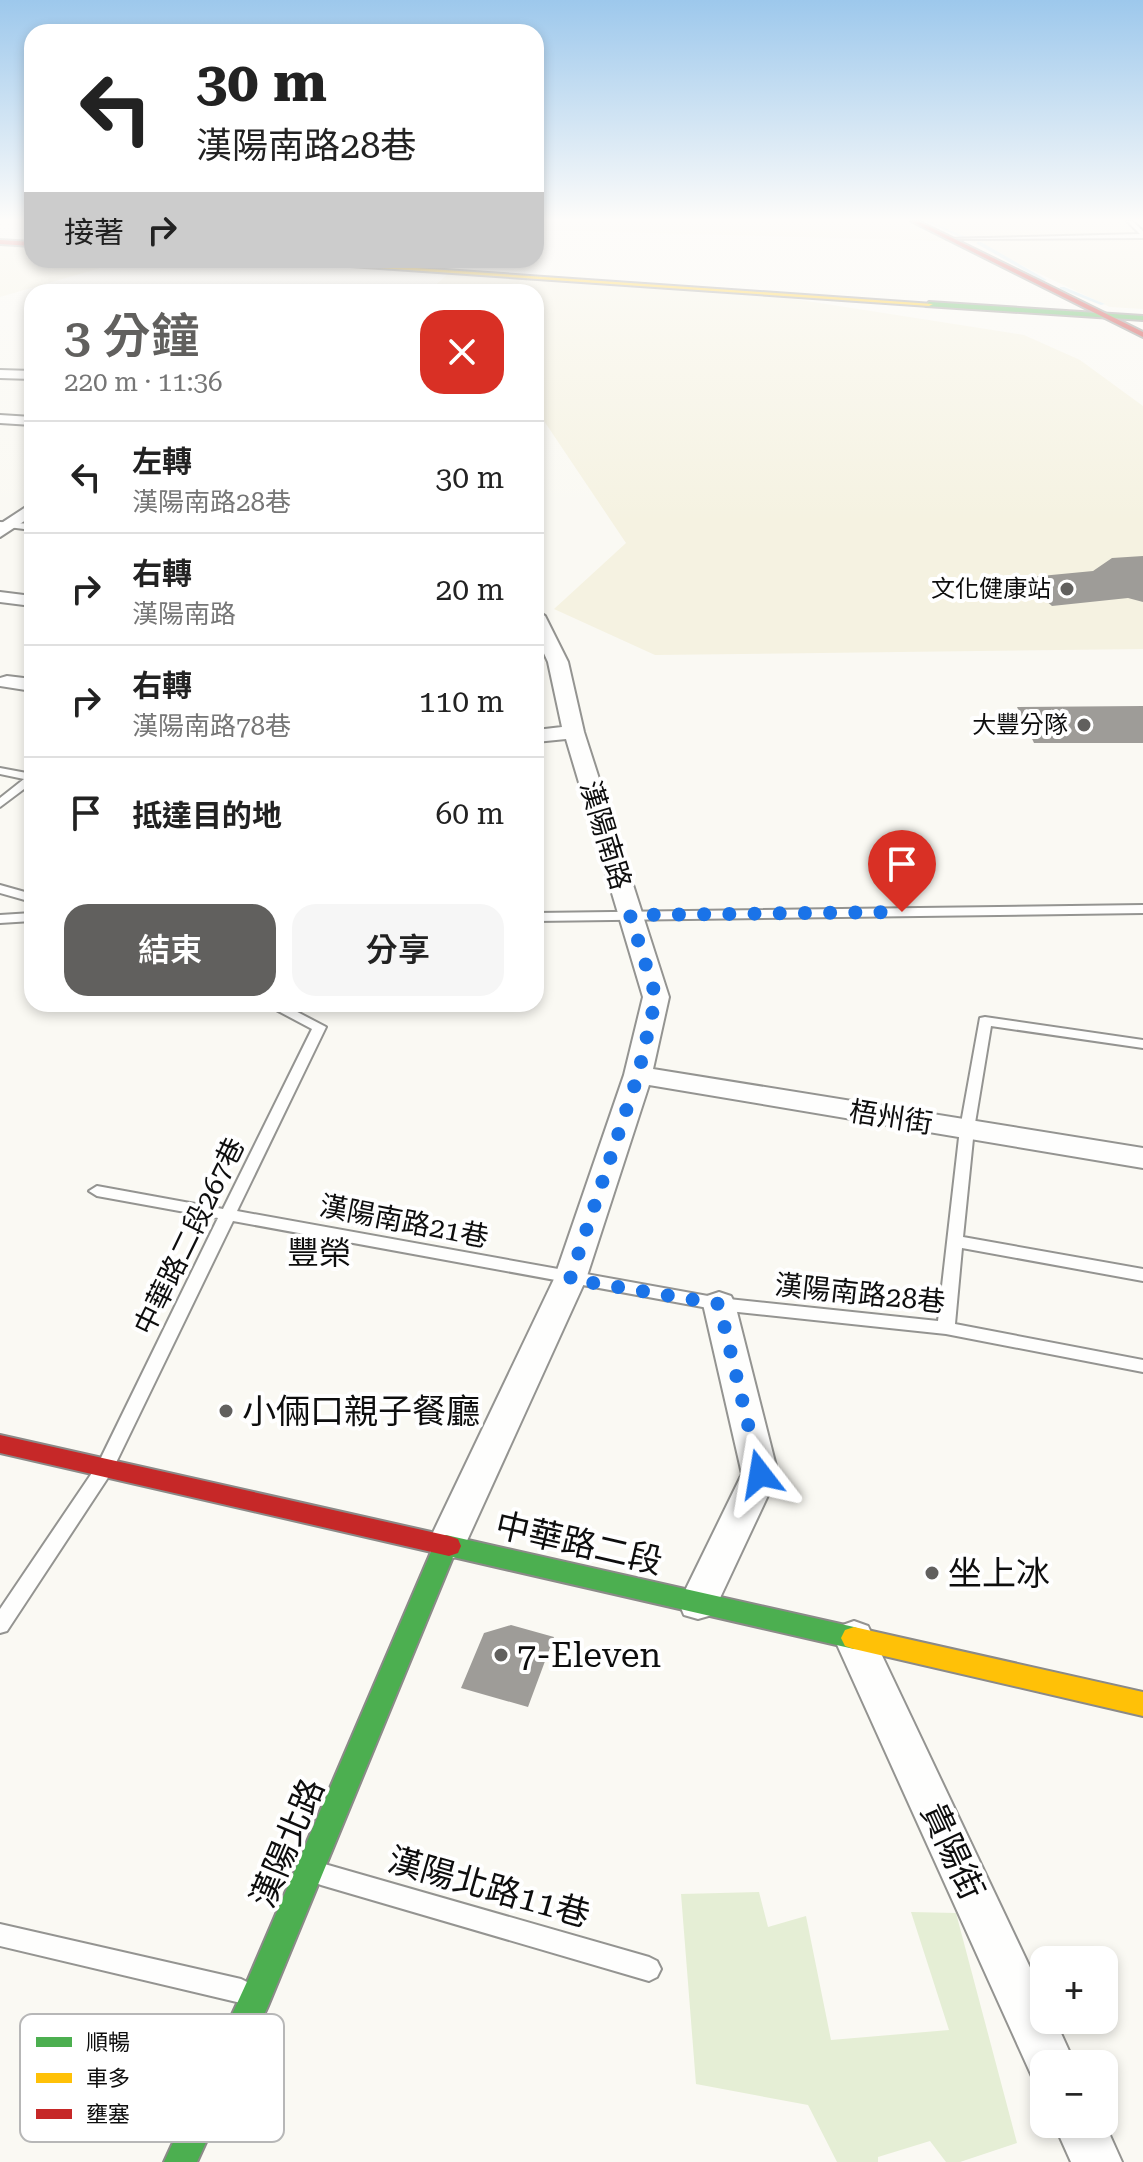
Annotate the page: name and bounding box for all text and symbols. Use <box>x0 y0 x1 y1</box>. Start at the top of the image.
text: 30 m <box>196 49 327 115</box>
icon: left <box>64 56 168 160</box>
text: 漢陽南路28巷 <box>196 125 416 167</box>
icon: right <box>140 208 184 252</box>
text: 接著 <box>64 215 124 250</box>
text: 3 分鐘 <box>64 309 199 365</box>
button: close <box>420 310 504 394</box>
text: 220 m · 11:36 <box>64 367 223 397</box>
text: 左轉 <box>132 444 192 479</box>
icon: left <box>64 455 108 499</box>
text: 30 m <box>435 460 504 495</box>
text: 漢陽南路28巷 <box>132 487 291 517</box>
text: 右轉 <box>132 556 192 591</box>
icon: right <box>64 567 108 611</box>
text: 20 m <box>435 572 504 607</box>
place label: 文化健康站 <box>931 575 1051 603</box>
marker: 文化健康站 <box>1058 580 1076 598</box>
text: 漢陽南路 <box>132 599 236 629</box>
text: 右轉 <box>132 668 192 703</box>
icon: right <box>64 679 108 723</box>
text: 110 m <box>419 684 504 719</box>
text: 漢陽南路78巷 <box>132 711 291 741</box>
place label: 大豐分隊 <box>972 711 1068 739</box>
marker: 大豐分隊 <box>1075 716 1093 734</box>
street label: 漢陽南路 <box>573 777 638 894</box>
icon: arrive <box>64 791 108 835</box>
text: 60 m <box>435 796 504 831</box>
text: 抵達目的地 <box>132 798 282 833</box>
pin <box>868 830 936 912</box>
icon: arrive <box>880 842 924 886</box>
button: 結束 <box>64 904 276 996</box>
button: 分享 <box>292 904 504 996</box>
street label: 梧州街 <box>847 1095 935 1140</box>
street label: 中華路二段267巷 <box>127 1132 251 1340</box>
street label: 漢陽南路21巷 <box>317 1189 491 1254</box>
district label: 豐榮 <box>287 1234 351 1272</box>
street label: 漢陽南路28巷 <box>773 1268 947 1319</box>
place label: 小倆口親子餐廳 <box>242 1391 480 1431</box>
marker: 小倆口親子餐廳 <box>217 1402 235 1420</box>
position arrow <box>718 1432 802 1516</box>
street label: 中華路二段 <box>492 1504 666 1582</box>
place label: 坐上冰 <box>948 1553 1050 1593</box>
marker: 坐上冰 <box>923 1564 941 1582</box>
place label: 7-Eleven <box>517 1635 661 1675</box>
marker: 7-Eleven <box>492 1646 510 1664</box>
street label: 漢陽北路 <box>242 1773 332 1913</box>
street label: 貴陽街 <box>913 1796 993 1906</box>
street label: 漢陽北路11巷 <box>383 1839 595 1935</box>
map controls <box>1030 1946 1118 2138</box>
button: + <box>1030 1946 1118 2034</box>
legend <box>20 2014 284 2142</box>
text: 順暢 <box>86 2030 130 2055</box>
button: − <box>1030 2050 1118 2138</box>
text: 車多 <box>86 2066 130 2091</box>
text: 壅塞 <box>86 2102 130 2127</box>

